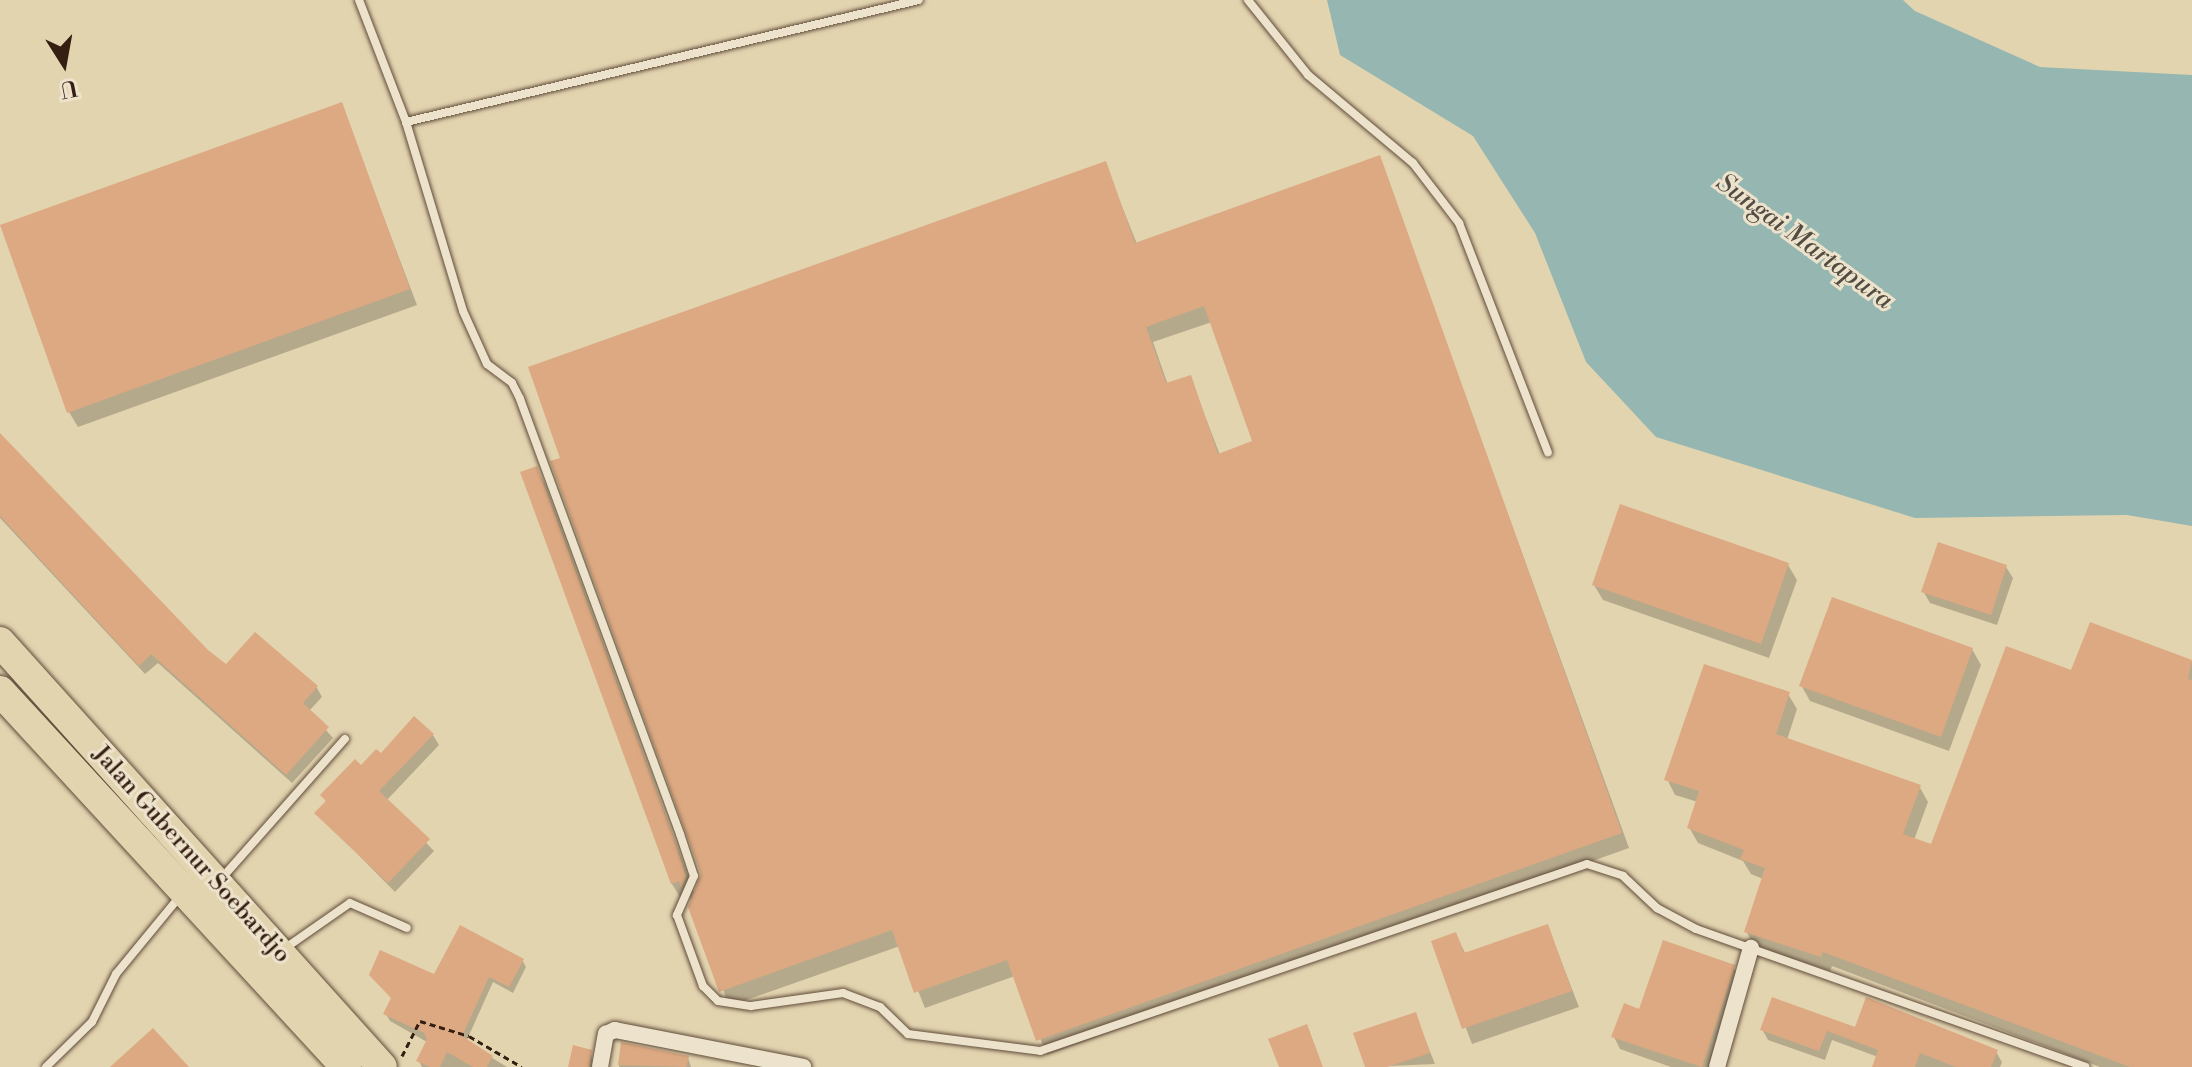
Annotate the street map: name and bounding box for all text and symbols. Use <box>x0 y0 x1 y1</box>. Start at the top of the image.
north arrow <box>24 24 104 104</box>
text: U <box>58 73 80 103</box>
water label: Sungai Martapura <box>1710 167 1898 317</box>
street label: Jalan Gubernur Soebardjo <box>86 740 296 970</box>

